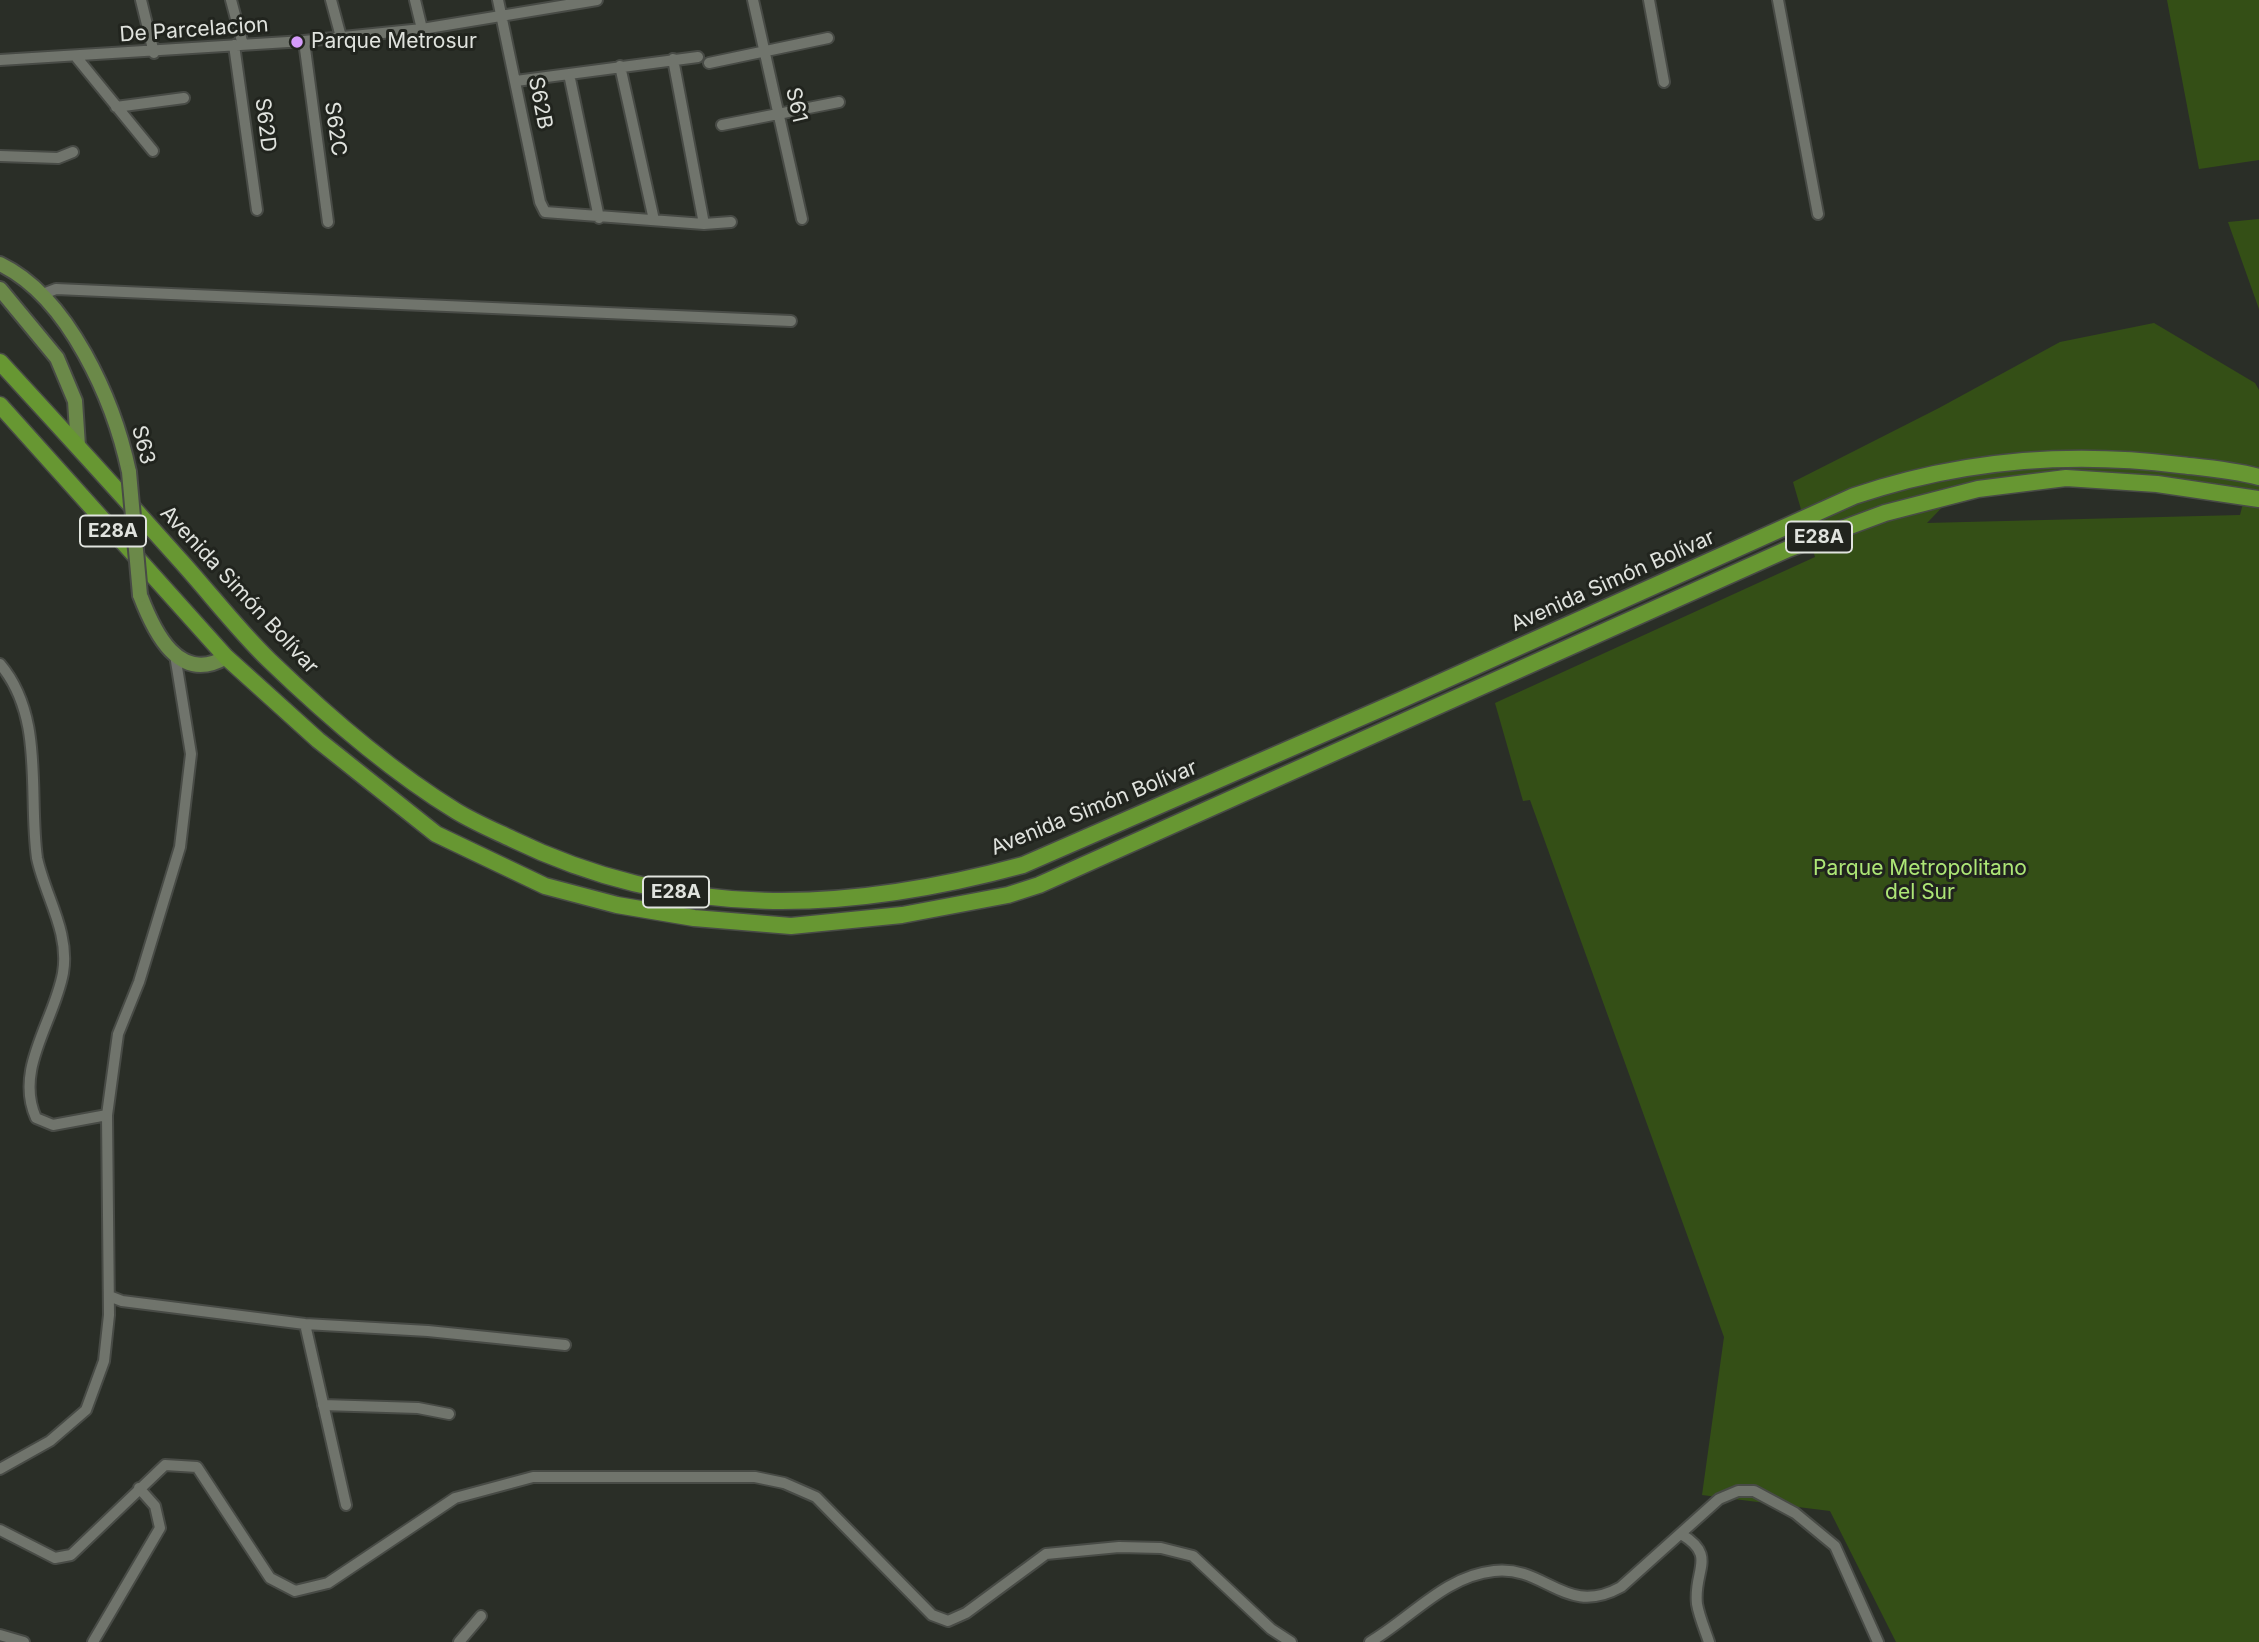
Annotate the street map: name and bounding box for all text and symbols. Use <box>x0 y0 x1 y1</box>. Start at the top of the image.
street label: De Parcelacion <box>119 12 269 48</box>
place label: Parque Metrosur <box>311 29 477 55</box>
marker: Parque Metrosur <box>289 34 305 50</box>
street label: S62B <box>523 75 557 131</box>
street label: S61 <box>780 85 812 125</box>
street label: S62D <box>249 96 281 154</box>
street label: S62C <box>319 100 351 158</box>
street label: S63 <box>126 423 160 467</box>
street label: Avenida Simón Bolívar <box>155 501 323 679</box>
road number: E28A <box>80 516 146 546</box>
road number: E28A <box>1786 522 1852 552</box>
street label: Avenida Simón Bolívar <box>1507 525 1719 637</box>
street label: Avenida Simón Bolívar <box>987 755 1201 861</box>
park label: Parque Metropolitano del Sur <box>1813 856 2027 906</box>
road number: E28A <box>643 876 709 908</box>

